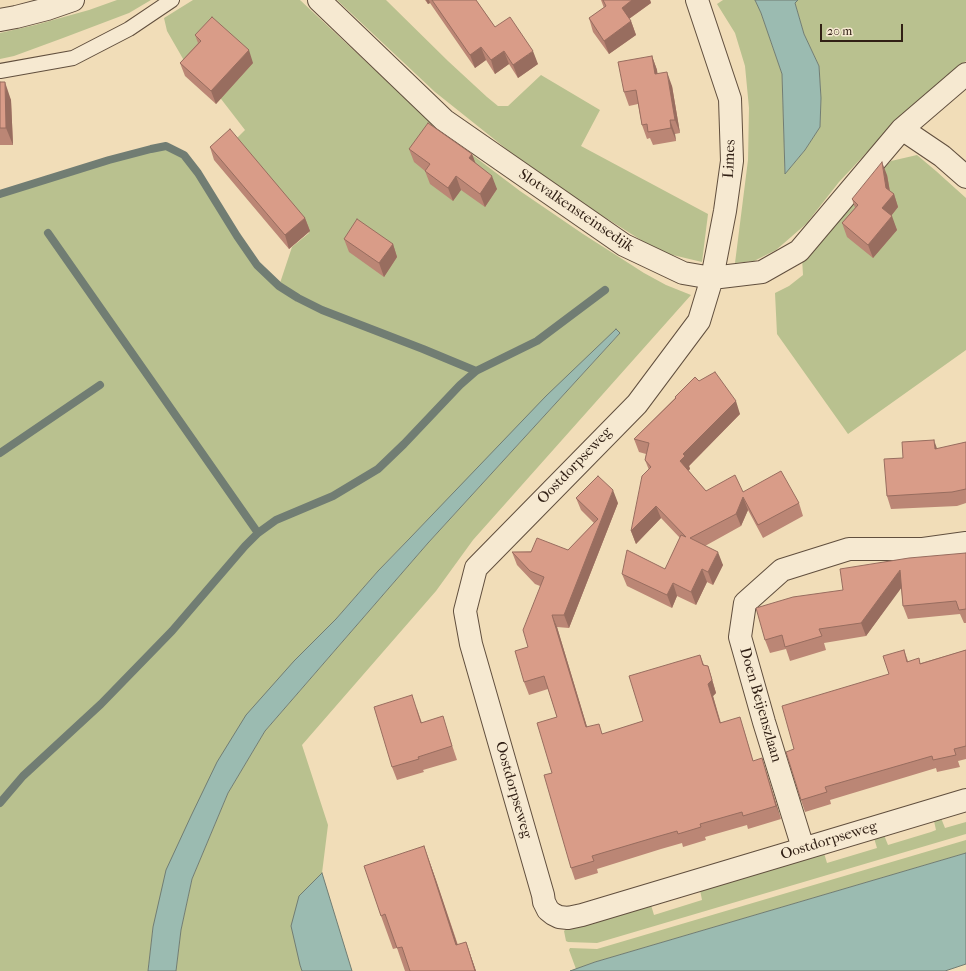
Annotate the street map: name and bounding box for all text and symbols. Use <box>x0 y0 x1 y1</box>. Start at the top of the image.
scale bar <box>822 16 905 42</box>
text: 20 m <box>827 24 852 38</box>
street label: Limes <box>720 139 740 179</box>
street label: Slotvalkensteinsedijk <box>515 166 637 256</box>
street label: Oostdorpseweg <box>534 424 616 508</box>
street label: Doen Beijenszlaan <box>735 645 785 765</box>
street label: Oostdorpseweg <box>491 739 535 841</box>
street label: Oostdorpseweg <box>779 818 879 864</box>

